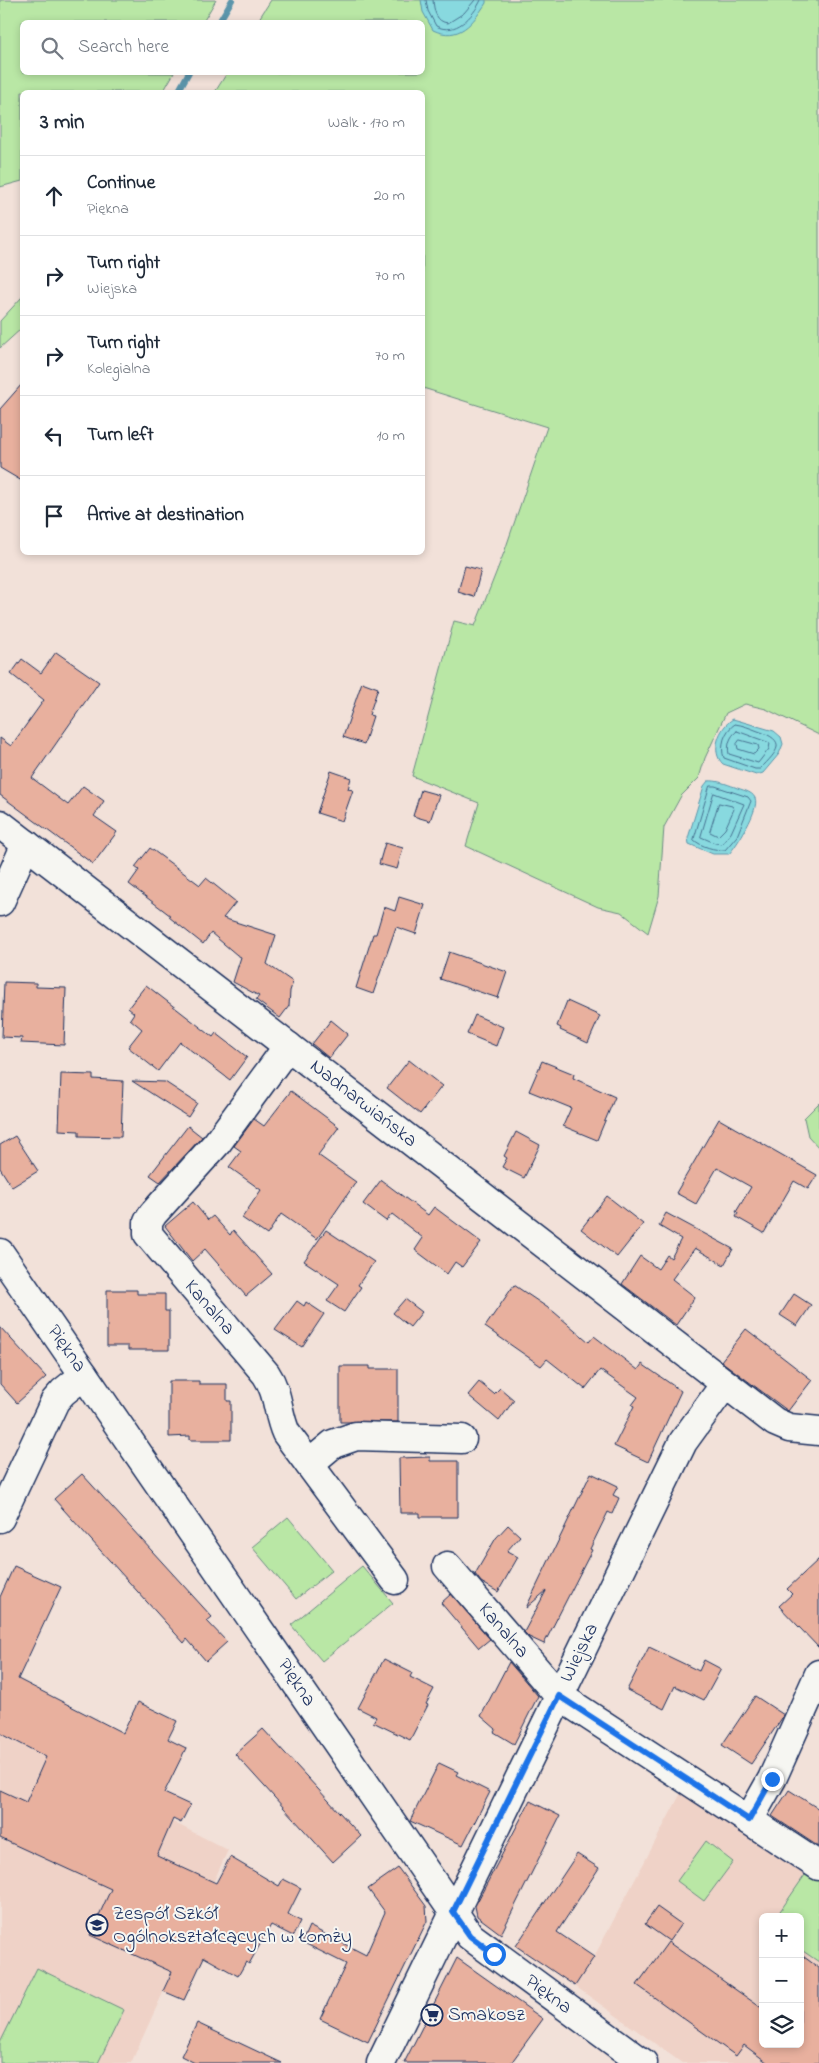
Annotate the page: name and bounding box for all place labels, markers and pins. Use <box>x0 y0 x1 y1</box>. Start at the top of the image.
place label: Zespół Szkół Ogólnokształcących w Łomży <box>113 1900 352 1953</box>
school or university icon: Zespół Szkół Ogólnokształcących w Łomży <box>85 1913 109 1937</box>
place label: Smakosz <box>448 2001 525 2030</box>
supermarket icon: Smakosz <box>420 2003 444 2027</box>

